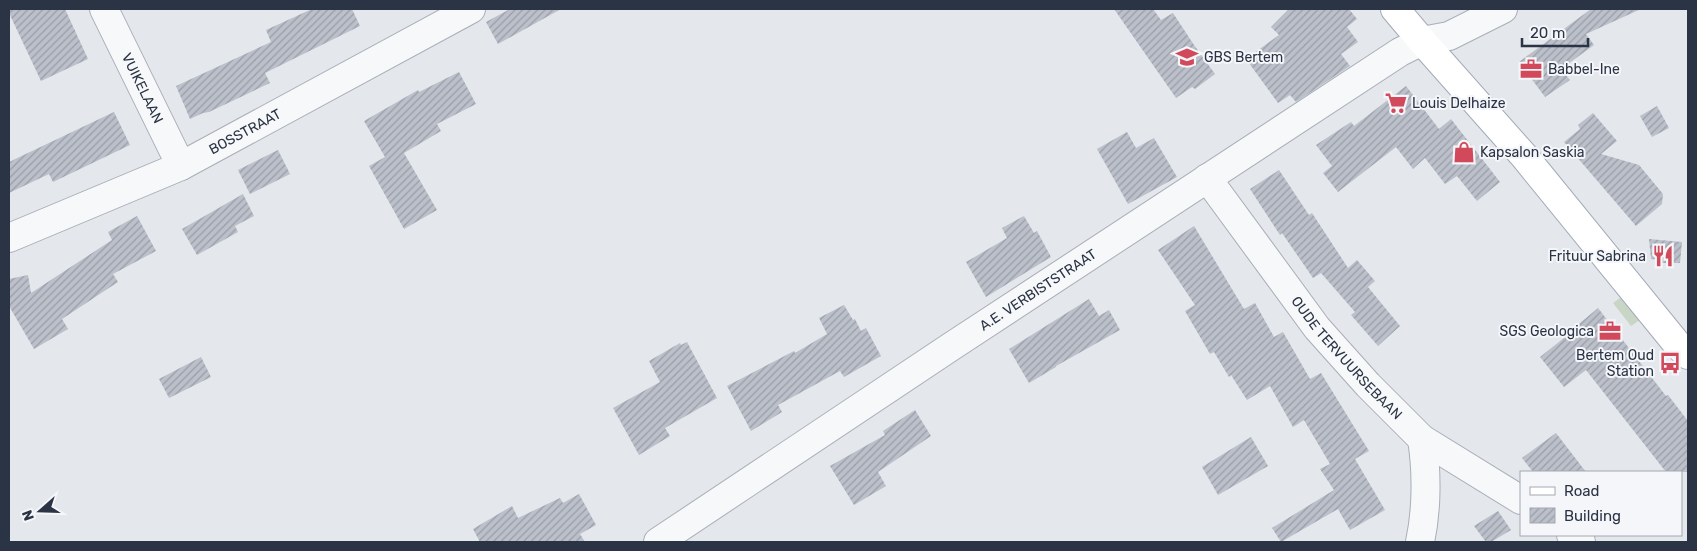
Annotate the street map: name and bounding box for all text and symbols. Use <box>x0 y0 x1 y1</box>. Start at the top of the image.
scale bar <box>1522 15 1588 47</box>
text: 20 m <box>1530 24 1565 42</box>
school or university icon: GBS Bertem <box>1174 44 1200 70</box>
place label: GBS Bertem <box>1204 49 1283 66</box>
street label: VUIKELAAN <box>118 50 167 126</box>
office icon: Babbel-Ine <box>1518 56 1544 82</box>
place label: Babbel-Ine <box>1548 61 1620 78</box>
supermarket icon: Louis Delhaize <box>1383 90 1409 116</box>
place label: Louis Delhaize <box>1412 95 1506 112</box>
street label: BOSSTRAAT <box>206 106 284 158</box>
shop icon: Kapsalon Saskia <box>1451 139 1477 165</box>
place label: Kapsalon Saskia <box>1480 144 1585 161</box>
restaurant icon: Frituur Sabrina <box>1650 243 1676 269</box>
street label: A.E. VERBISTSTRAAT <box>976 246 1100 335</box>
place label: Frituur Sabrina <box>1549 248 1646 265</box>
street label: OUDE TERVUURSEBAAN <box>1288 293 1405 423</box>
office icon: SGS Geologica <box>1597 318 1623 344</box>
place label: SGS Geologica <box>1500 323 1594 340</box>
place label: Bertem Oud Station <box>1576 347 1654 380</box>
bus stop icon: Bertem Oud Station <box>1657 350 1683 376</box>
legend <box>1520 471 1682 536</box>
text: Road <box>1564 482 1600 500</box>
north arrow <box>15 486 65 536</box>
text: Building <box>1564 507 1621 525</box>
text: N <box>19 508 38 523</box>

